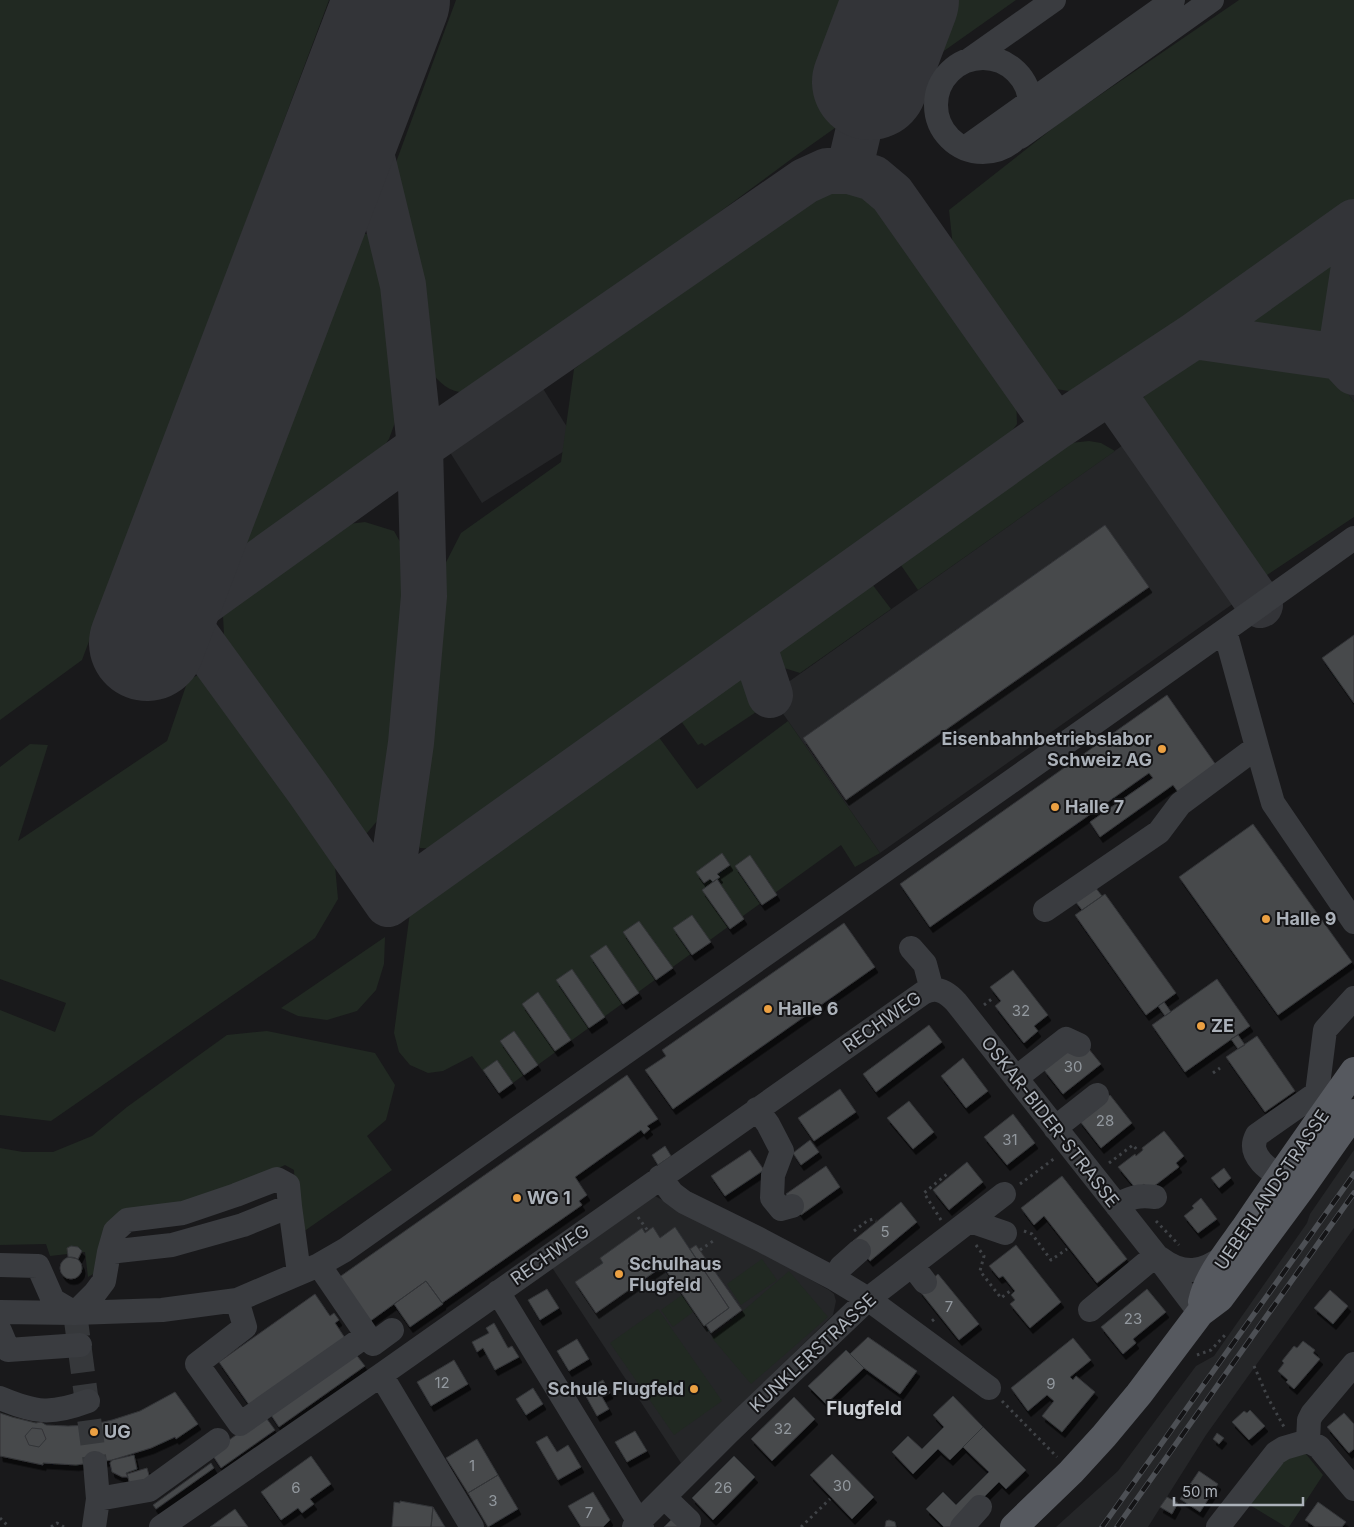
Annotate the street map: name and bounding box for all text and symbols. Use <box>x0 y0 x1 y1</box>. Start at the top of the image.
place label: Eisenbahnbetriebslabor Schweiz AG <box>942 728 1152 770</box>
marker: Eisenbahnbetriebslabor Schweiz AG <box>1156 743 1168 755</box>
place label: Halle 7 <box>1065 796 1124 817</box>
marker: Halle 7 <box>1049 801 1061 813</box>
place label: Halle 9 <box>1276 908 1336 929</box>
marker: Halle 9 <box>1260 913 1272 925</box>
street label: RECHWEG <box>838 987 925 1056</box>
place label: Halle 6 <box>778 998 838 1019</box>
house number: 32 <box>1012 1001 1030 1020</box>
marker: Halle 6 <box>762 1003 774 1015</box>
place label: ZE <box>1211 1015 1234 1036</box>
marker: ZE <box>1195 1020 1207 1032</box>
street label: OSKAR-BIDER-STRASSE <box>977 1032 1124 1211</box>
house number: 30 <box>1064 1057 1082 1076</box>
street label: UEBERLANDSTRASSE <box>1210 1106 1333 1274</box>
house number: 28 <box>1096 1111 1114 1130</box>
house number: 31 <box>1002 1130 1018 1149</box>
place label: WG 1 <box>527 1187 571 1208</box>
marker: WG 1 <box>511 1192 523 1204</box>
street label: RECHWEG <box>506 1220 593 1289</box>
house number: 5 <box>880 1222 890 1241</box>
place label: Schulhaus Flugfeld <box>629 1253 722 1295</box>
marker: Schulhaus Flugfeld <box>613 1268 625 1280</box>
street label: KUNKLERSTRASSE <box>745 1289 880 1417</box>
house number: 7 <box>945 1297 953 1316</box>
house number: 23 <box>1124 1309 1142 1328</box>
house number: 12 <box>434 1373 450 1392</box>
house number: 9 <box>1046 1374 1056 1393</box>
place label: Schule Flugfeld <box>548 1378 684 1399</box>
marker: Schule Flugfeld <box>688 1383 700 1395</box>
district label: Flugfeld <box>826 1397 902 1420</box>
house number: 32 <box>774 1419 792 1438</box>
place label: UG <box>104 1421 131 1442</box>
marker: UG <box>88 1426 100 1438</box>
house number: 1 <box>469 1456 475 1475</box>
scale bar <box>1174 1474 1303 1506</box>
house number: 30 <box>833 1476 851 1495</box>
house number: 6 <box>291 1478 301 1497</box>
house number: 26 <box>714 1478 732 1497</box>
text: 50 m <box>1182 1482 1218 1501</box>
house number: 3 <box>488 1491 498 1510</box>
house number: 7 <box>585 1503 593 1522</box>

